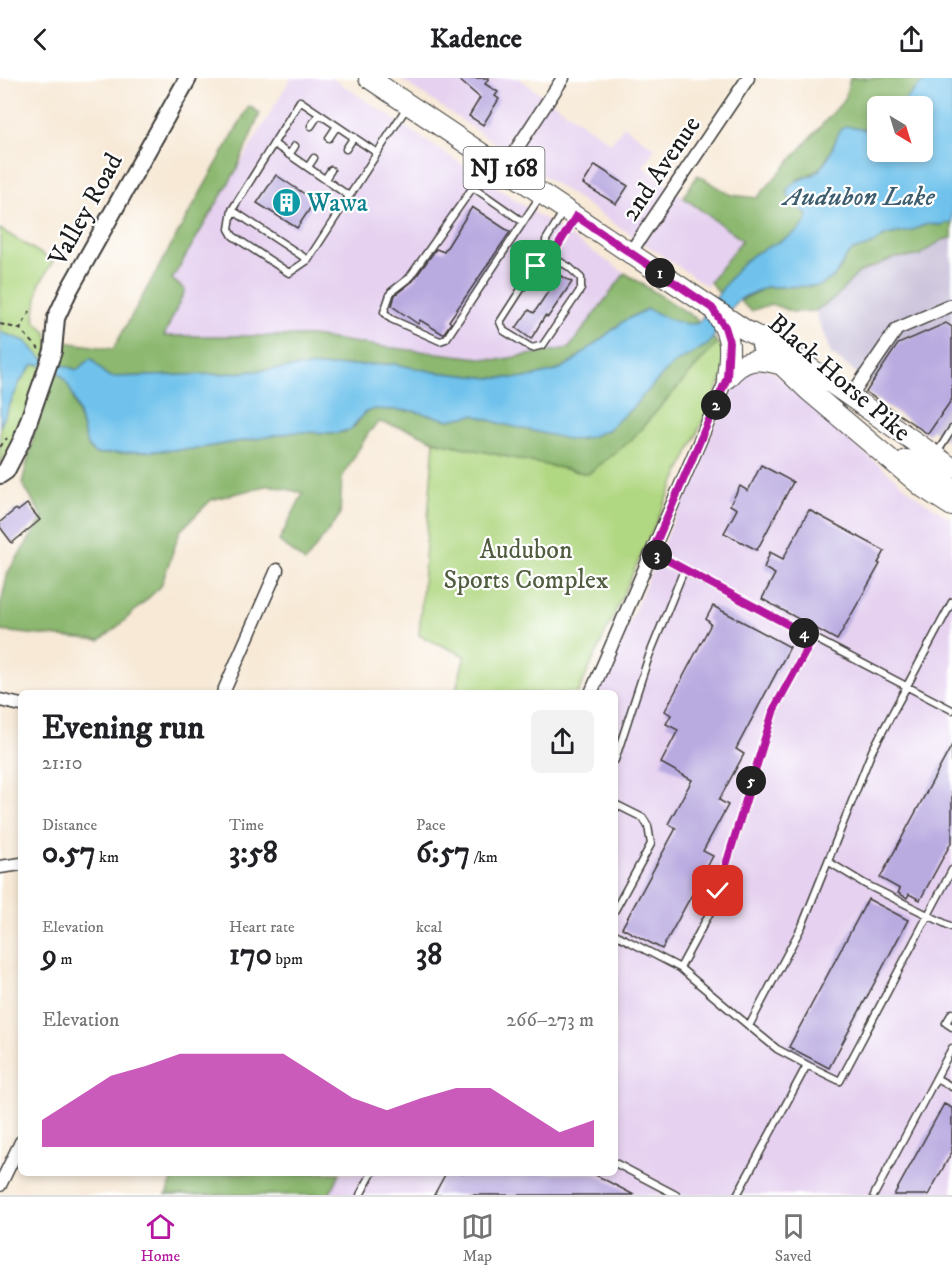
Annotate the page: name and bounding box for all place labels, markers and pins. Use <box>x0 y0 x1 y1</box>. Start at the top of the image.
building icon: Wawa <box>270 186 302 218</box>
place label: Wawa <box>306 187 368 220</box>
pin <box>510 240 561 291</box>
pin: 1 <box>645 258 675 288</box>
pin: 2 <box>701 390 731 420</box>
pin: 3 <box>642 540 672 570</box>
pin: 4 <box>789 618 819 648</box>
pin: 5 <box>736 766 766 796</box>
pin <box>692 865 743 916</box>

